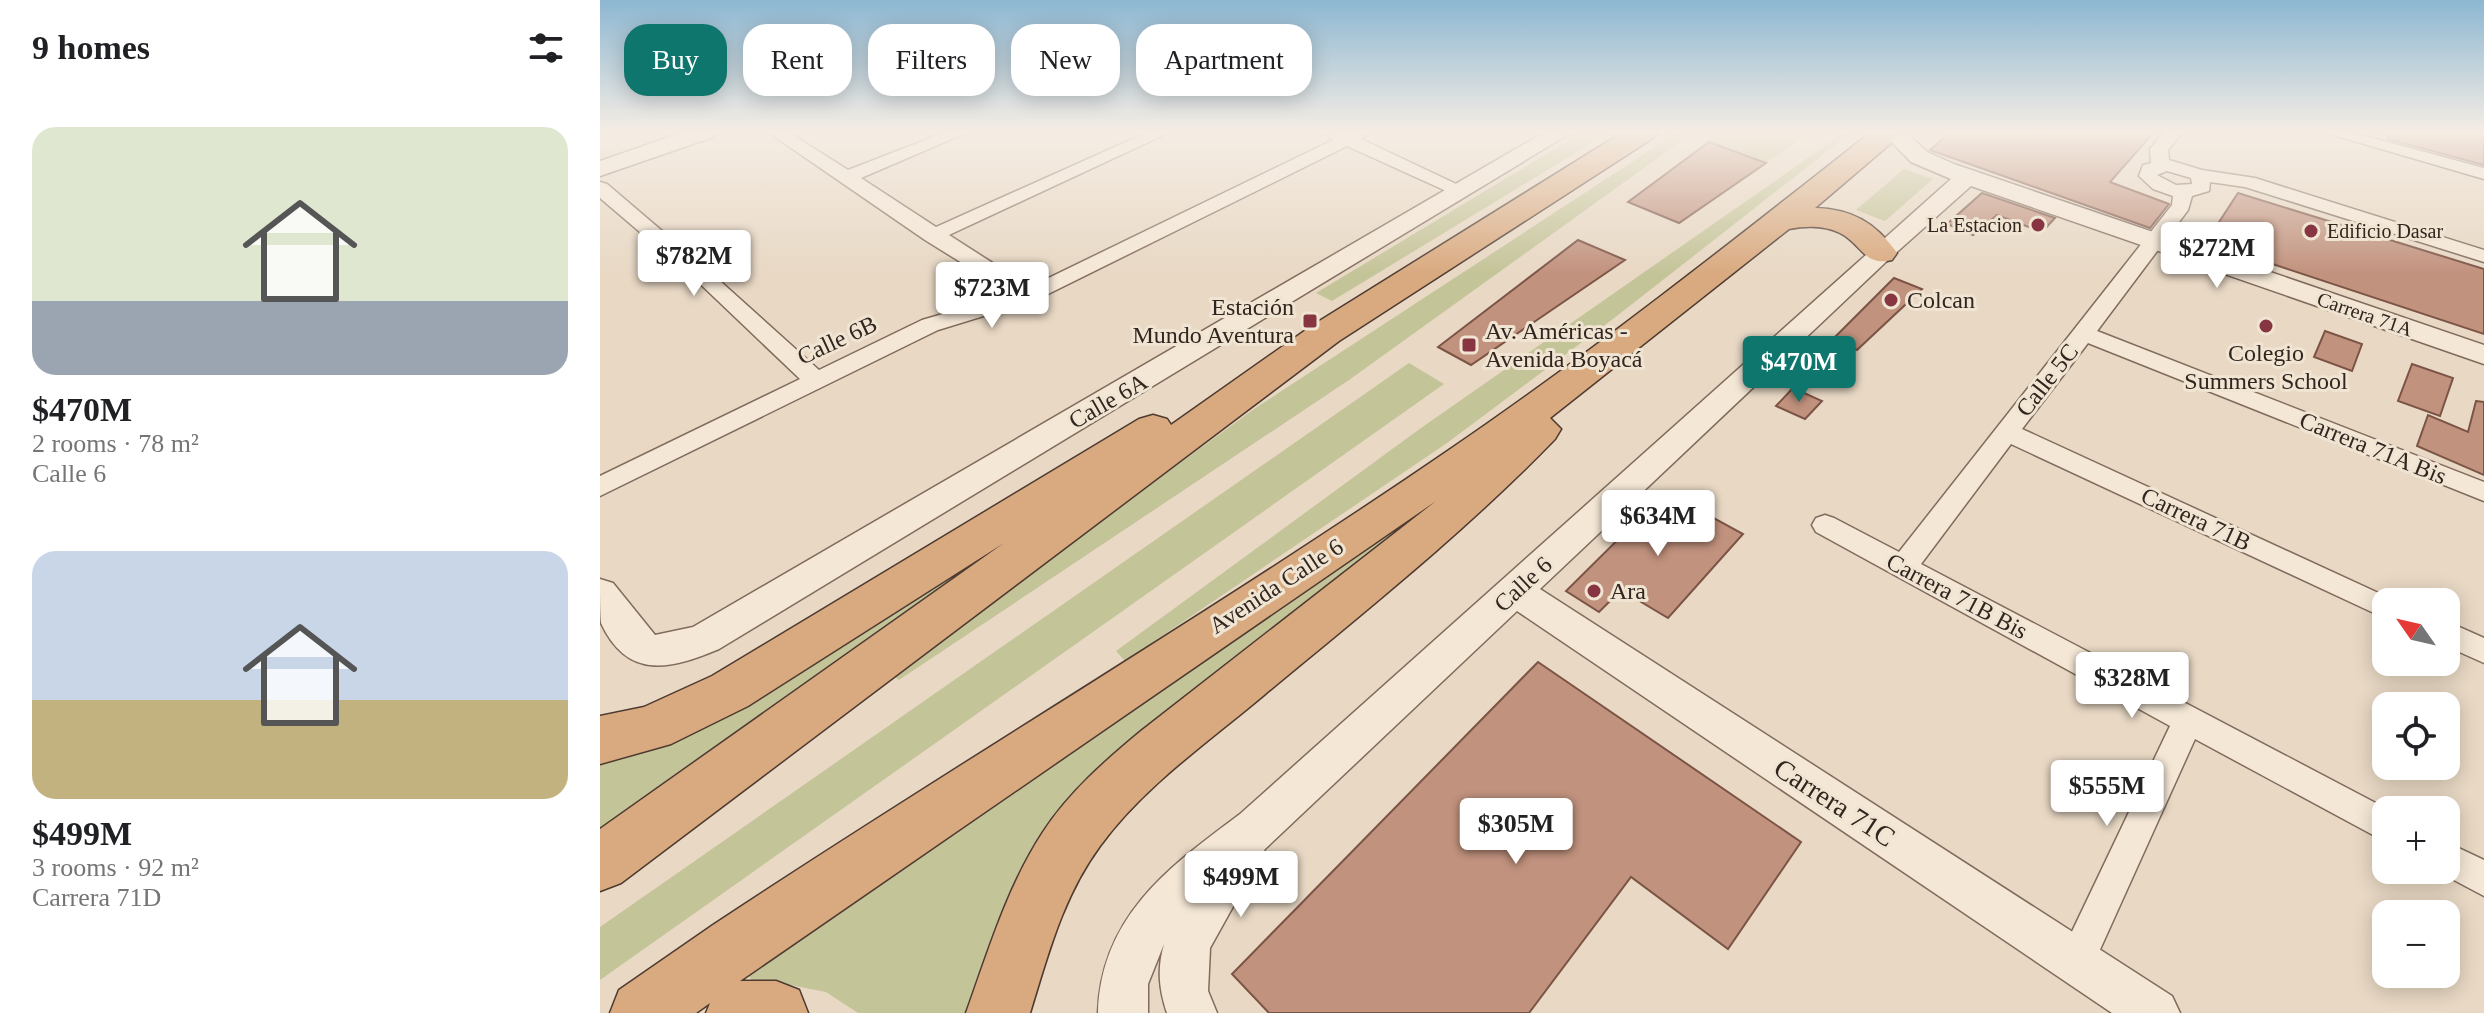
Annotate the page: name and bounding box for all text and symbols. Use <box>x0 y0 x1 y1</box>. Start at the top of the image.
chip: Buy <box>624 24 727 96</box>
chip: Rent <box>743 24 852 96</box>
chip: Filters <box>868 24 995 96</box>
chip: New <box>1011 24 1120 96</box>
chip: Apartment <box>1136 24 1312 96</box>
icon: filters <box>524 26 568 70</box>
text: 9 homes <box>32 29 150 66</box>
icon: home <box>228 179 372 323</box>
place label: La Estacion <box>1927 214 2022 236</box>
marker: La Estacion <box>2029 216 2047 234</box>
place label: Edificio Dasar <box>2327 220 2443 242</box>
pin: $272M <box>2161 222 2273 290</box>
marker: Edificio Dasar <box>2302 222 2320 240</box>
pin: $782M <box>638 230 750 298</box>
text: $272M <box>2179 233 2255 262</box>
text: $782M <box>656 241 732 270</box>
pin: $723M <box>936 262 1048 330</box>
text: $723M <box>954 273 1030 302</box>
place label: Colcan <box>1907 287 1975 313</box>
street label: Carrera 71A <box>2314 287 2416 341</box>
marker: Colcan <box>1882 291 1900 309</box>
place label: Estación Mundo Aventura <box>1132 294 1294 348</box>
street label: Calle 6B <box>793 310 881 370</box>
marker: Estación Mundo Aventura <box>1301 312 1319 330</box>
marker: Colegio Summers School <box>2257 317 2275 335</box>
place label: Av. Américas - Avenida Boyacá <box>1485 318 1643 372</box>
marker: Av. Américas - Avenida Boyacá <box>1460 336 1478 354</box>
pin: $470M <box>1743 336 1855 404</box>
street label: Calle 5C <box>2011 339 2083 421</box>
place label: Colegio Summers School <box>2184 340 2348 394</box>
text: $470M <box>1761 347 1837 376</box>
street label: Calle 6A <box>1064 368 1152 434</box>
text: $470M <box>32 391 132 428</box>
street label: Carrera 71A Bis <box>2296 407 2450 489</box>
text: 2 rooms · 78 m² <box>32 429 199 458</box>
text: Calle 6 <box>32 459 106 488</box>
street label: Carrera 71B <box>2137 482 2255 556</box>
pin: $634M <box>1602 490 1714 558</box>
text: $634M <box>1620 501 1696 530</box>
street label: Avenida Calle 6 <box>1204 533 1348 639</box>
street label: Carrera 71B Bis <box>1882 548 2032 644</box>
street label: Calle 6 <box>1489 551 1557 617</box>
place label: Ara <box>1610 578 1646 604</box>
marker: Ara <box>1585 582 1603 600</box>
north arrow <box>2372 588 2460 676</box>
map controls <box>2372 588 2460 988</box>
icon: home <box>228 603 372 747</box>
pin: $328M <box>2076 652 2188 720</box>
text: $328M <box>2094 663 2170 692</box>
button: locate <box>2372 692 2460 780</box>
street label: Carrera 71C <box>1769 752 1901 853</box>
pin: $555M <box>2051 760 2163 828</box>
text: $555M <box>2069 771 2145 800</box>
button: + <box>2372 796 2460 884</box>
pin: $305M <box>1460 798 1572 866</box>
text: $305M <box>1478 809 1554 838</box>
text: $499M <box>32 815 132 852</box>
pin: $499M <box>1185 851 1297 919</box>
text: 3 rooms · 92 m² <box>32 853 199 882</box>
text: $499M <box>1203 862 1279 891</box>
text: Carrera 71D <box>32 883 161 912</box>
button: − <box>2372 900 2460 988</box>

